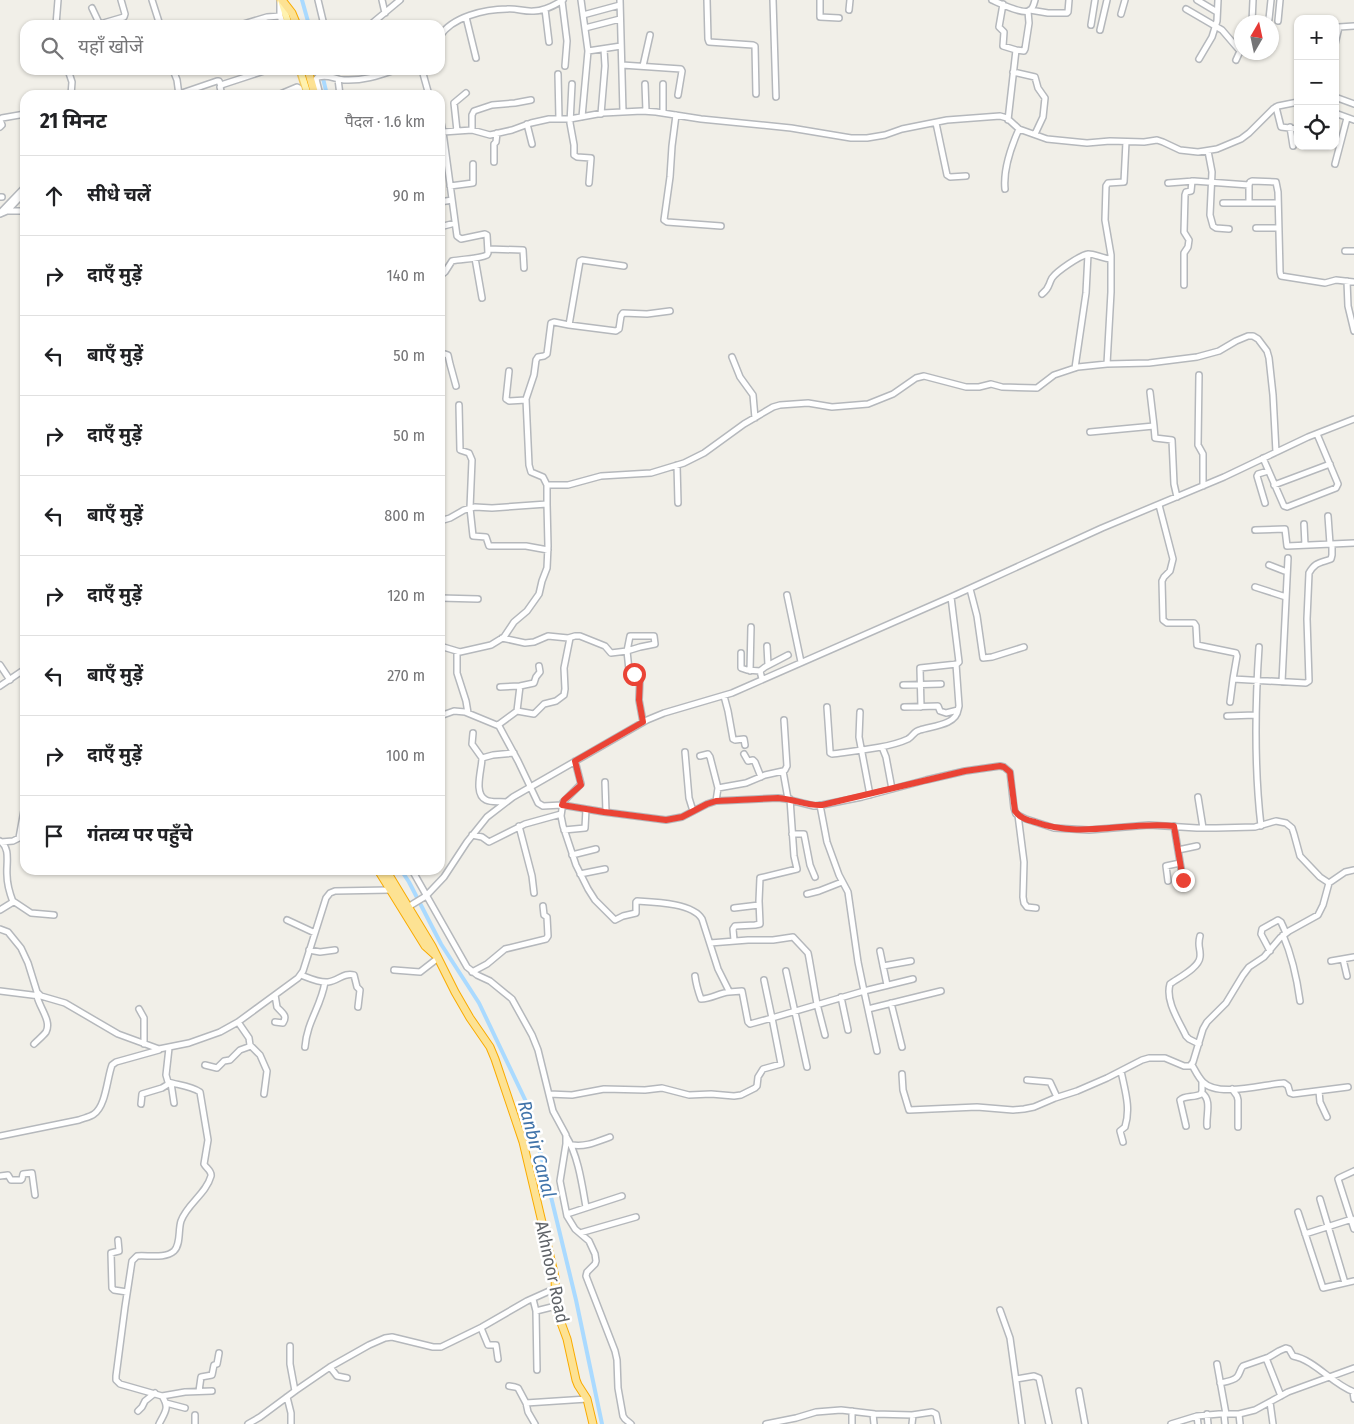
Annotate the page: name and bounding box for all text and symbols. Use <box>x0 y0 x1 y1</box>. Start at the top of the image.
north arrow <box>1234 15 1279 60</box>
map controls <box>1294 15 1339 150</box>
button: + <box>1294 15 1339 60</box>
search box <box>20 20 445 75</box>
icon: search <box>38 34 66 62</box>
text: यहाँ खोजें <box>78 35 143 58</box>
button: − <box>1294 60 1339 105</box>
button: locate <box>1294 105 1339 150</box>
text: 21 मिनट <box>40 108 107 134</box>
text: पैदल · 1.6 km <box>345 112 425 131</box>
icon: ahead <box>40 182 68 210</box>
text: सीधे चलें <box>87 183 151 206</box>
text: 90 m <box>393 186 425 205</box>
icon: right <box>40 262 68 290</box>
text: दाएँ मुड़ें <box>87 263 142 286</box>
text: 140 m <box>387 266 425 285</box>
icon: left <box>40 342 68 370</box>
text: बाएँ मुड़ें <box>87 343 143 366</box>
text: 50 m <box>393 346 425 365</box>
icon: right <box>40 422 68 450</box>
text: दाएँ मुड़ें <box>87 423 142 446</box>
text: 50 m <box>393 426 425 445</box>
icon: left <box>40 502 68 530</box>
text: बाएँ मुड़ें <box>87 503 143 526</box>
text: 800 m <box>384 506 425 525</box>
icon: right <box>40 582 68 610</box>
text: दाएँ मुड़ें <box>87 583 142 606</box>
text: 120 m <box>387 586 425 605</box>
icon: left <box>40 662 68 690</box>
text: बाएँ मुड़ें <box>87 663 143 686</box>
route start <box>623 663 646 686</box>
text: 270 m <box>387 666 425 685</box>
icon: right <box>40 742 68 770</box>
text: दाएँ मुड़ें <box>87 743 142 766</box>
text: 100 m <box>386 746 425 765</box>
icon: arrive <box>40 822 68 850</box>
text: गंतव्य पर पहुँचे <box>87 823 193 846</box>
route end <box>1172 869 1195 892</box>
water label: Ranbir Canal <box>513 1098 561 1200</box>
street label: Akhnoor Road <box>530 1219 574 1325</box>

